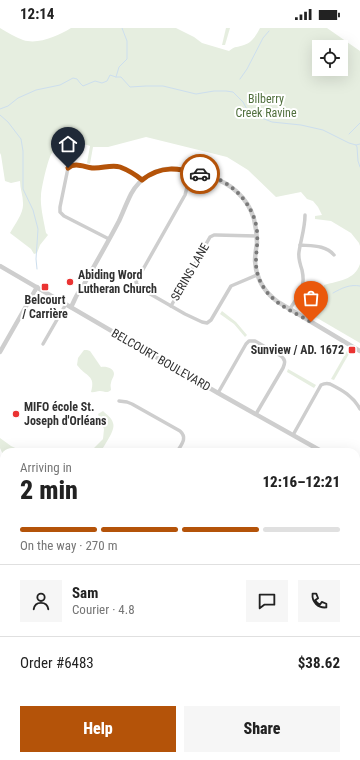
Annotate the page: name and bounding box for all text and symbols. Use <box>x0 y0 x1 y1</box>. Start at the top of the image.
text: 12:14 <box>20 5 54 23</box>
map controls <box>312 40 348 76</box>
button: locate <box>312 40 348 76</box>
park label: Bilberry Creek Ravine <box>235 92 297 120</box>
pin <box>51 127 85 168</box>
icon: home <box>57 133 79 155</box>
courier <box>180 154 220 194</box>
icon: car <box>189 163 211 185</box>
street label: SERINS LANE <box>168 241 212 303</box>
place label: Abiding Word Lutheran Church <box>78 268 157 296</box>
marker: Abiding Word Lutheran Church <box>65 277 75 287</box>
pin <box>294 281 328 322</box>
marker: Belcourt / Carrière <box>40 282 50 292</box>
icon: bag <box>300 287 322 309</box>
place label: Belcourt / Carrière <box>22 293 68 321</box>
street label: BELCOURT BOULEVARD <box>109 326 213 394</box>
place label: Sunview / AD. 1672 <box>251 343 344 357</box>
marker: Sunview / AD. 1672 <box>347 345 357 355</box>
place label: MIFO école St. Joseph d'Orléans <box>24 400 107 428</box>
marker: MIFO école St. Joseph d'Orléans <box>11 409 21 419</box>
text: Arriving in <box>20 460 72 475</box>
text: 12:16–12:21 <box>262 473 340 491</box>
text: 2 min <box>20 475 78 505</box>
text: On the way · 270 m <box>20 538 117 553</box>
button: person <box>20 580 62 622</box>
button: chat <box>246 580 288 622</box>
button: phone <box>298 580 340 622</box>
text: Sam <box>72 584 98 602</box>
text: Courier · 4.8 <box>72 602 135 617</box>
text: Order #6483 <box>20 654 94 672</box>
text: $38.62 <box>298 654 340 672</box>
button: Help <box>20 706 176 752</box>
button: Share <box>184 706 340 752</box>

